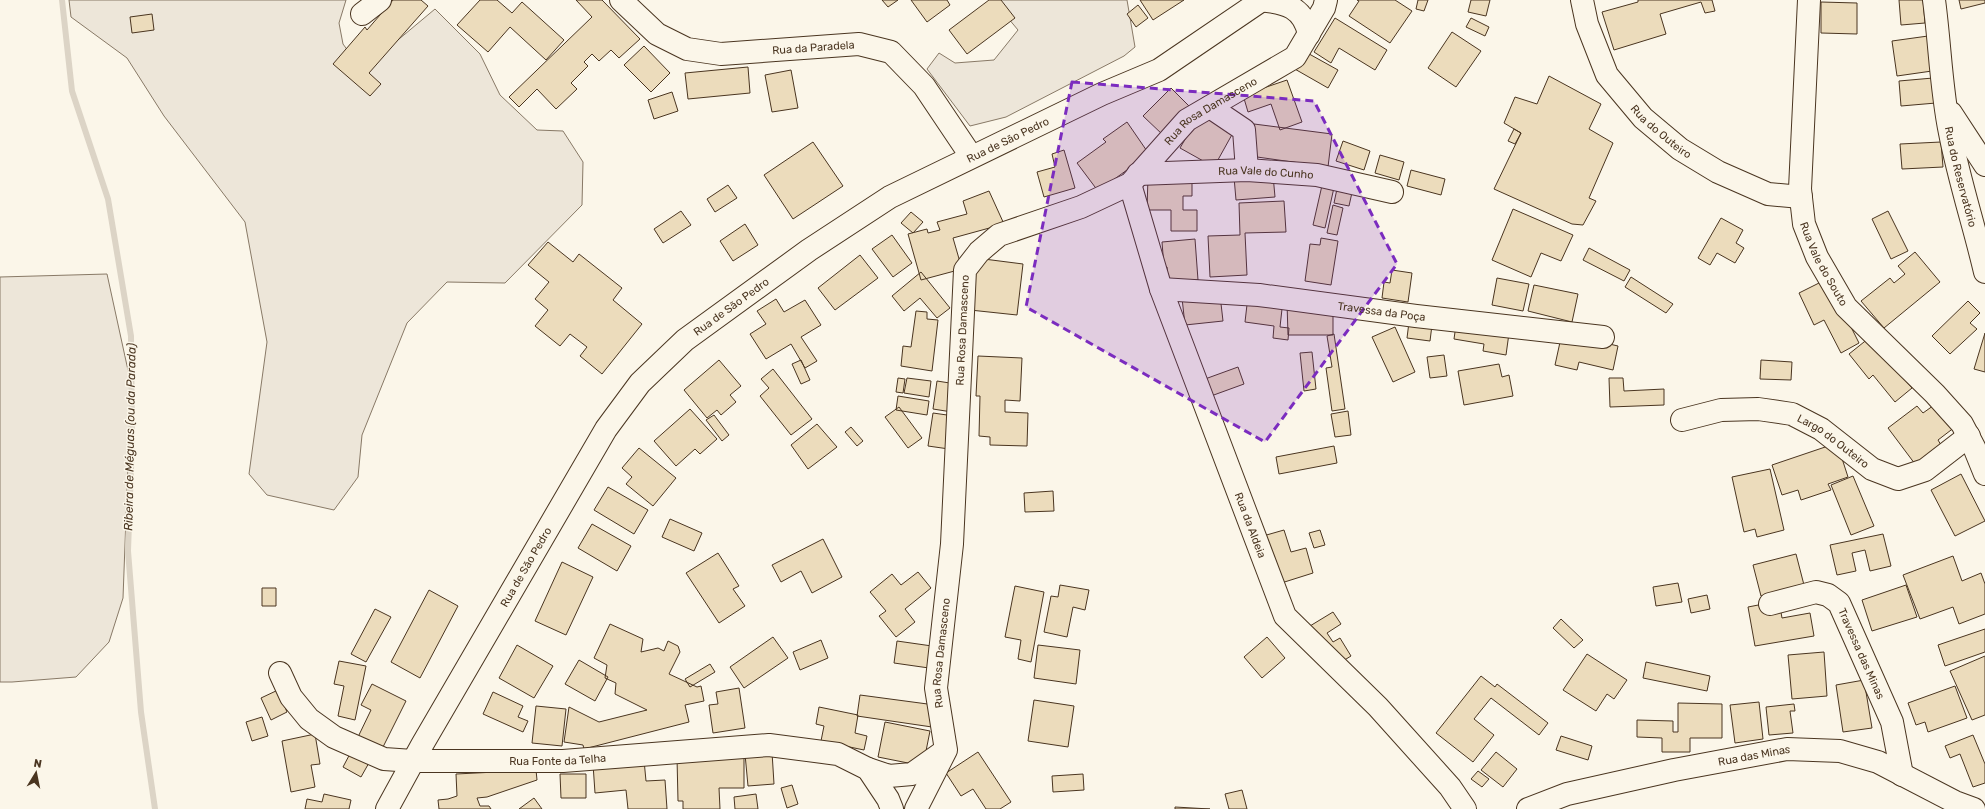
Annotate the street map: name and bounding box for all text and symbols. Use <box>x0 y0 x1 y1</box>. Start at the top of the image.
street label: Rua da Paradela <box>772 38 855 57</box>
street label: Rua Rosa Damasceno <box>1162 75 1259 148</box>
street label: Rua do Outeiro <box>1628 102 1694 161</box>
street label: Rua de São Pedro <box>965 115 1051 166</box>
street label: Rua do Reservatório <box>1942 125 1979 229</box>
street label: Rua Vale do Cunho <box>1218 164 1314 182</box>
street label: Rua Vale do Souto <box>1797 220 1850 308</box>
street label: Rua Rosa Damasceno <box>954 274 972 386</box>
street label: Rua de São Pedro <box>691 275 772 339</box>
street label: Travessa da Poça <box>1337 300 1426 324</box>
water label: Ribeira de Méguas (ou da Parada) <box>121 343 139 531</box>
street label: Largo do Outeiro <box>1795 412 1871 471</box>
street label: Rua da Aldeia <box>1232 491 1268 560</box>
street label: Rua de São Pedro <box>498 525 554 609</box>
street label: Rua Rosa Damasceno <box>930 597 953 709</box>
street label: Travessa das Minas <box>1835 606 1887 702</box>
street label: Rua das Minas <box>1717 743 1791 769</box>
street label: Rua Fonte da Telha <box>509 752 607 768</box>
north arrow <box>16 753 56 793</box>
text: N <box>33 757 43 771</box>

